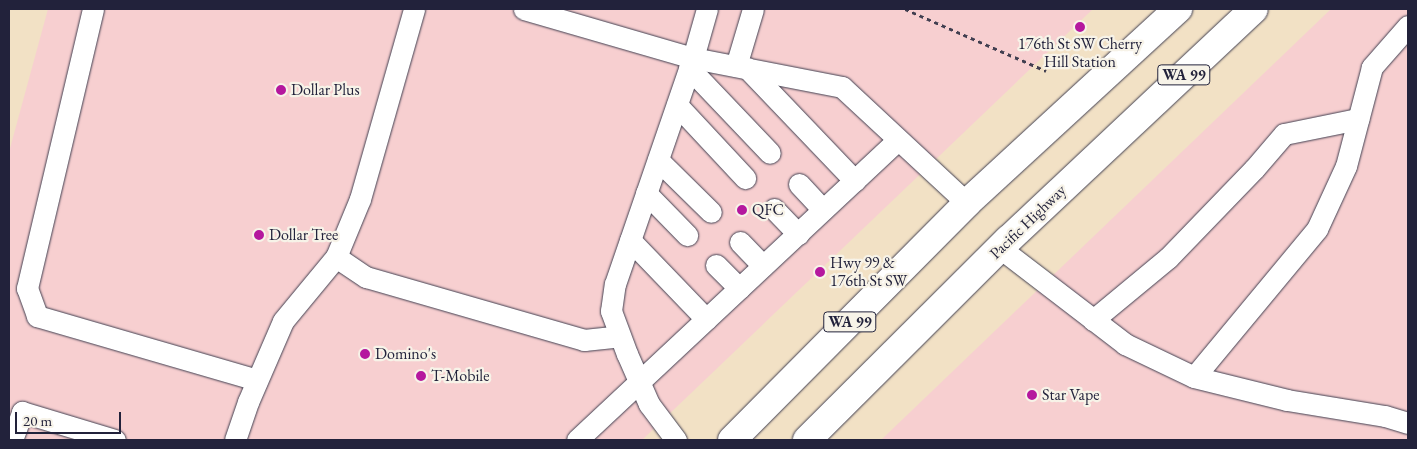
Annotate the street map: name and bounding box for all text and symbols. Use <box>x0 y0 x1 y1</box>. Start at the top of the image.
marker: 176th St SW Cherry Hill Station <box>1074 21 1086 33</box>
place label: 176th St SW Cherry Hill Station <box>1018 34 1142 72</box>
road number: WA 99 <box>1156 62 1212 88</box>
place label: Dollar Plus <box>291 80 360 100</box>
marker: Dollar Plus <box>275 84 287 96</box>
street label: Pacific Highway <box>986 181 1070 263</box>
place label: QFC <box>752 200 784 220</box>
marker: QFC <box>736 204 748 216</box>
place label: Dollar Tree <box>269 225 338 245</box>
marker: Dollar Tree <box>253 229 265 241</box>
place label: Hwy 99 & 176th St SW <box>830 253 907 291</box>
marker: Hwy 99 & 176th St SW <box>814 266 826 278</box>
road number: WA 99 <box>822 310 878 334</box>
place label: Domino's <box>375 344 436 364</box>
marker: Domino's <box>359 348 371 360</box>
place label: T-Mobile <box>431 366 489 386</box>
marker: T-Mobile <box>415 370 427 382</box>
place label: Star Vape <box>1042 385 1099 405</box>
marker: Star Vape <box>1026 389 1038 401</box>
scale bar <box>18 402 124 434</box>
text: 20 m <box>23 411 52 430</box>

